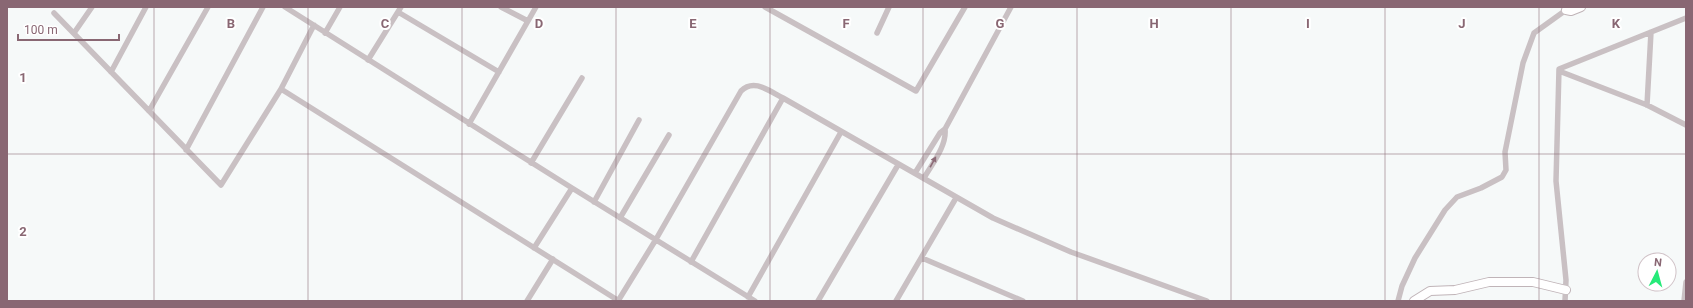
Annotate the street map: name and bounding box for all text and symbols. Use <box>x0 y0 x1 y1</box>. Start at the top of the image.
scale bar <box>18 16 119 42</box>
text: B <box>227 16 235 31</box>
text: C <box>381 16 390 31</box>
text: D <box>535 16 543 31</box>
text: E <box>689 16 697 31</box>
text: F <box>842 16 850 31</box>
text: G <box>996 16 1005 31</box>
text: H <box>1149 16 1159 31</box>
text: I <box>1306 16 1310 31</box>
text: J <box>1458 16 1466 31</box>
text: K <box>1612 16 1621 31</box>
text: 100 m <box>24 23 58 37</box>
text: 1 <box>19 70 27 85</box>
one-way arrow <box>929 156 936 168</box>
text: 2 <box>19 224 27 239</box>
north arrow <box>1637 252 1677 292</box>
text: N <box>1653 256 1663 269</box>

